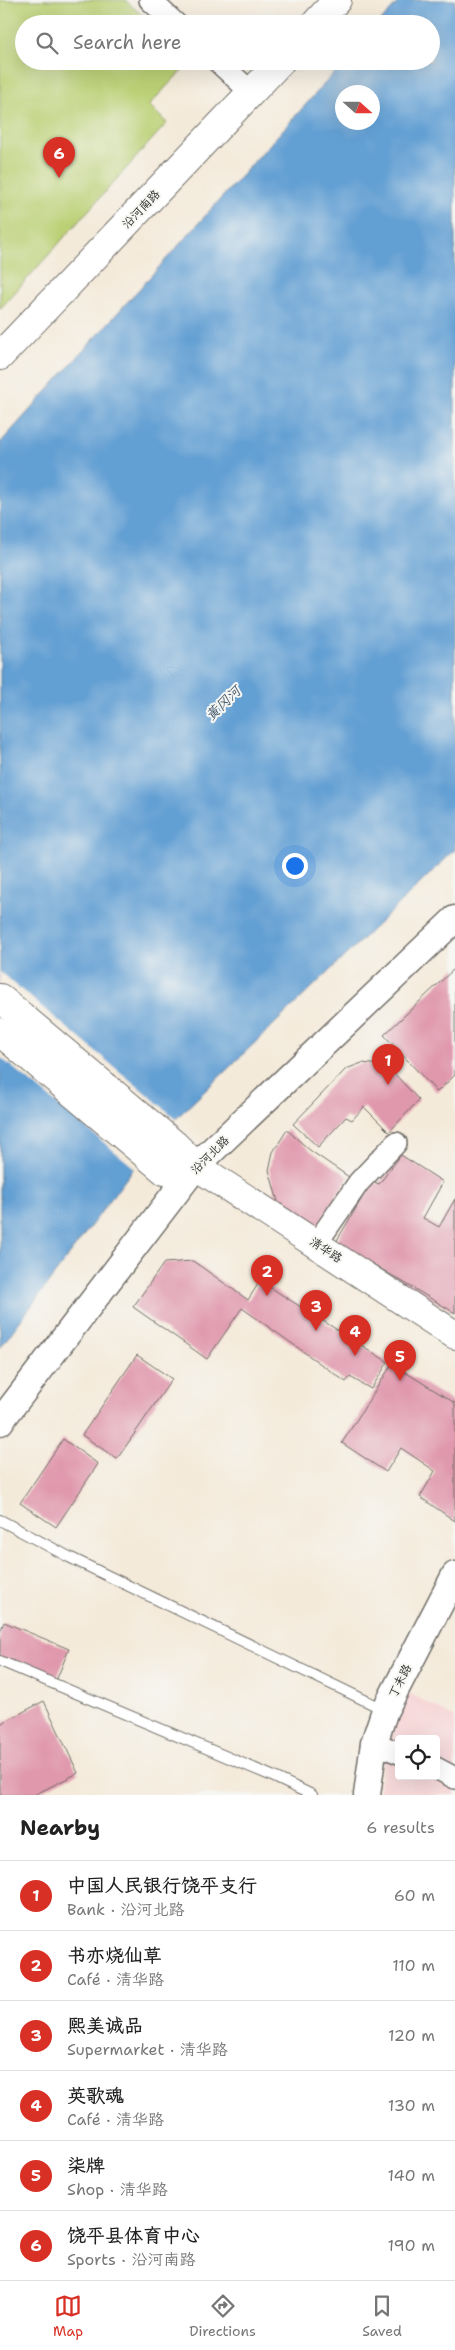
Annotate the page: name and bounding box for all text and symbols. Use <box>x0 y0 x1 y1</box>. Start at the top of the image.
search box <box>15 15 440 70</box>
icon: search <box>33 29 61 57</box>
text: Search here <box>73 30 182 55</box>
north arrow <box>335 85 380 130</box>
pin: 6 <box>43 137 75 178</box>
street label: 沿河南路 <box>119 186 163 232</box>
water label: 黄冈河 <box>202 681 246 724</box>
your location <box>282 853 308 879</box>
pin: 1 <box>372 1044 404 1085</box>
street label: 沿河北路 <box>187 1132 233 1178</box>
street label: 清华路 <box>307 1233 345 1267</box>
pin: 2 <box>251 1255 283 1296</box>
pin: 3 <box>300 1290 332 1331</box>
pin: 4 <box>339 1315 371 1356</box>
pin: 5 <box>384 1340 416 1381</box>
street label: 丁未路 <box>385 1661 415 1701</box>
map controls <box>395 1735 440 1780</box>
button: locate <box>395 1735 440 1780</box>
text: Nearby <box>20 1814 100 1842</box>
text: 6 results <box>366 1817 435 1838</box>
text: 中国人民银行饶平支行 <box>67 1873 257 1898</box>
text: 1 <box>32 1885 40 1906</box>
text: 60 m <box>394 1885 435 1906</box>
text: Bank · 沿河北路 <box>67 1899 185 1920</box>
text: 书亦烧仙草 <box>67 1943 162 1968</box>
text: 2 <box>30 1955 42 1976</box>
text: 110 m <box>392 1955 435 1976</box>
text: Café · 清华路 <box>67 1969 164 1990</box>
text: 熙美诚品 <box>67 2013 143 2038</box>
text: 3 <box>30 2025 42 2046</box>
text: 120 m <box>388 2025 435 2046</box>
text: Supermarket · 清华路 <box>67 2039 228 2060</box>
text: 英歌魂 <box>67 2083 124 2108</box>
text: 4 <box>30 2095 42 2116</box>
text: 130 m <box>388 2095 435 2116</box>
text: Café · 清华路 <box>67 2109 164 2130</box>
text: 柒牌 <box>67 2153 105 2178</box>
text: 5 <box>31 2165 41 2186</box>
text: 140 m <box>388 2165 435 2186</box>
text: Shop · 清华路 <box>67 2179 168 2200</box>
text: 饶平县体育中心 <box>67 2223 200 2248</box>
text: 6 <box>30 2235 42 2256</box>
text: 190 m <box>388 2235 435 2256</box>
text: Sports · 沿河南路 <box>67 2249 195 2270</box>
tab: Map <box>53 2292 83 2340</box>
tab: Directions <box>189 2292 256 2340</box>
tab: Saved <box>362 2292 402 2340</box>

